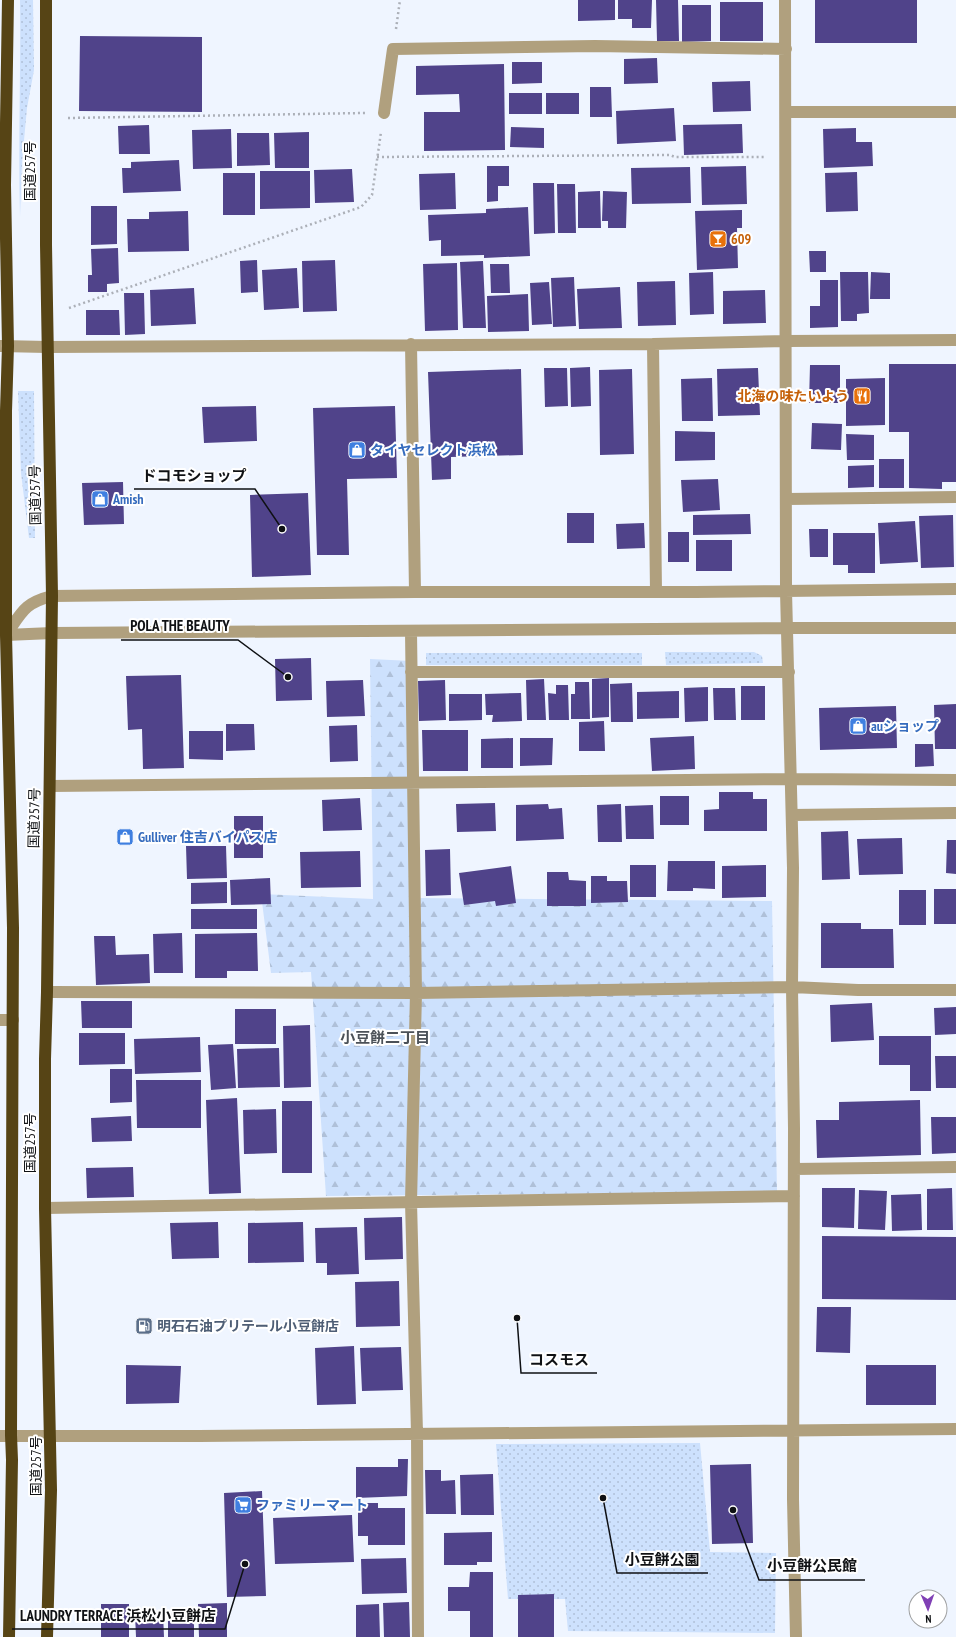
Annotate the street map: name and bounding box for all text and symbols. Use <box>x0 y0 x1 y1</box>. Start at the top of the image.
street label: 国道257号 <box>21 141 39 201</box>
bar icon: 609 <box>708 229 728 249</box>
place label: 609 <box>731 230 751 248</box>
restaurant icon: 北海の味たいよう <box>852 386 872 406</box>
place label: 北海の味たいよう <box>737 387 849 405</box>
shop icon: タイヤセレクト浜松 <box>347 440 367 460</box>
place label: タイヤセレクト浜松 <box>370 441 496 459</box>
callout: ドコモショップ <box>134 462 255 489</box>
street label: 国道257号 <box>25 464 45 526</box>
text: ドコモショップ <box>141 466 247 485</box>
shop icon: Amish <box>90 489 110 509</box>
place label: Amish <box>112 490 144 508</box>
callout: POLA THE BEAUTY <box>121 613 238 640</box>
text: POLA THE BEAUTY <box>130 616 230 635</box>
shop icon: auショップ <box>848 716 868 736</box>
place label: auショップ <box>871 717 939 735</box>
street label: 国道257号 <box>24 787 44 849</box>
shop icon: Gulliver 住吉バイパス店 <box>115 827 135 847</box>
place label: Gulliver 住吉バイパス店 <box>138 828 277 846</box>
district label: 小豆餅二丁目 <box>340 1028 430 1047</box>
street label: 国道257号 <box>21 1113 39 1173</box>
fuel station icon: 明石石油プリテール小豆餅店 <box>134 1316 154 1336</box>
place label: 明石石油プリテール小豆餅店 <box>157 1317 339 1335</box>
callout: コスモス <box>521 1346 597 1373</box>
text: コスモス <box>529 1350 589 1369</box>
street label: 国道257号 <box>27 1436 45 1496</box>
supermarket icon: ファミリーマート <box>233 1495 253 1515</box>
place label: ファミリーマート <box>256 1496 368 1514</box>
callout: 小豆餅公園 <box>617 1546 708 1573</box>
text: 小豆餅公園 <box>624 1550 700 1569</box>
callout: 小豆餅公民館 <box>759 1553 865 1580</box>
text: 小豆餅公民館 <box>767 1556 857 1575</box>
north arrow <box>908 1589 948 1629</box>
callout: LAUNDRY TERRACE 浜松小豆餅店 <box>12 1602 225 1629</box>
text: LAUNDRY TERRACE 浜松小豆餅店 <box>20 1606 216 1625</box>
text: N <box>925 1612 932 1626</box>

